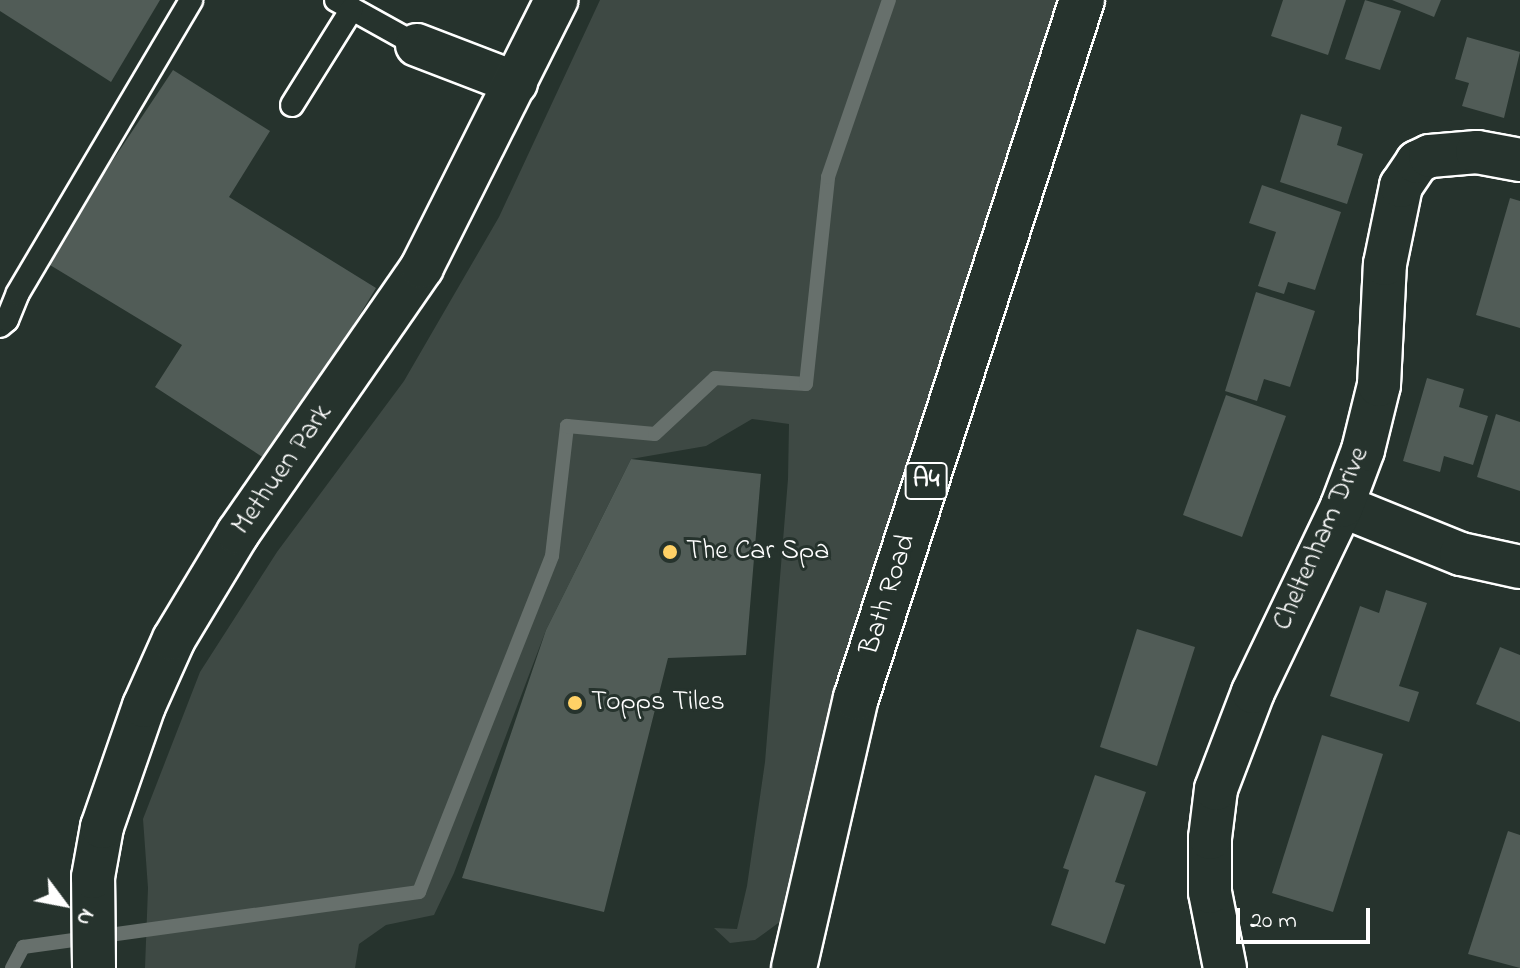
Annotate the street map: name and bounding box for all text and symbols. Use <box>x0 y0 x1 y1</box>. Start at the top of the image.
street label: Methuen Park <box>226 398 340 542</box>
street label: Cheltenham Drive <box>1267 442 1377 636</box>
road number: A4 <box>904 459 948 503</box>
street label: Bath Road <box>854 531 924 659</box>
place label: The Car Spa <box>686 535 829 569</box>
marker: The Car Spa <box>661 543 679 561</box>
place label: Topps Tiles <box>591 686 725 720</box>
marker: Topps Tiles <box>566 694 584 712</box>
north arrow <box>24 864 104 944</box>
scale bar <box>1240 892 1374 942</box>
text: N <box>67 902 102 931</box>
text: 20 m <box>1250 904 1297 939</box>

